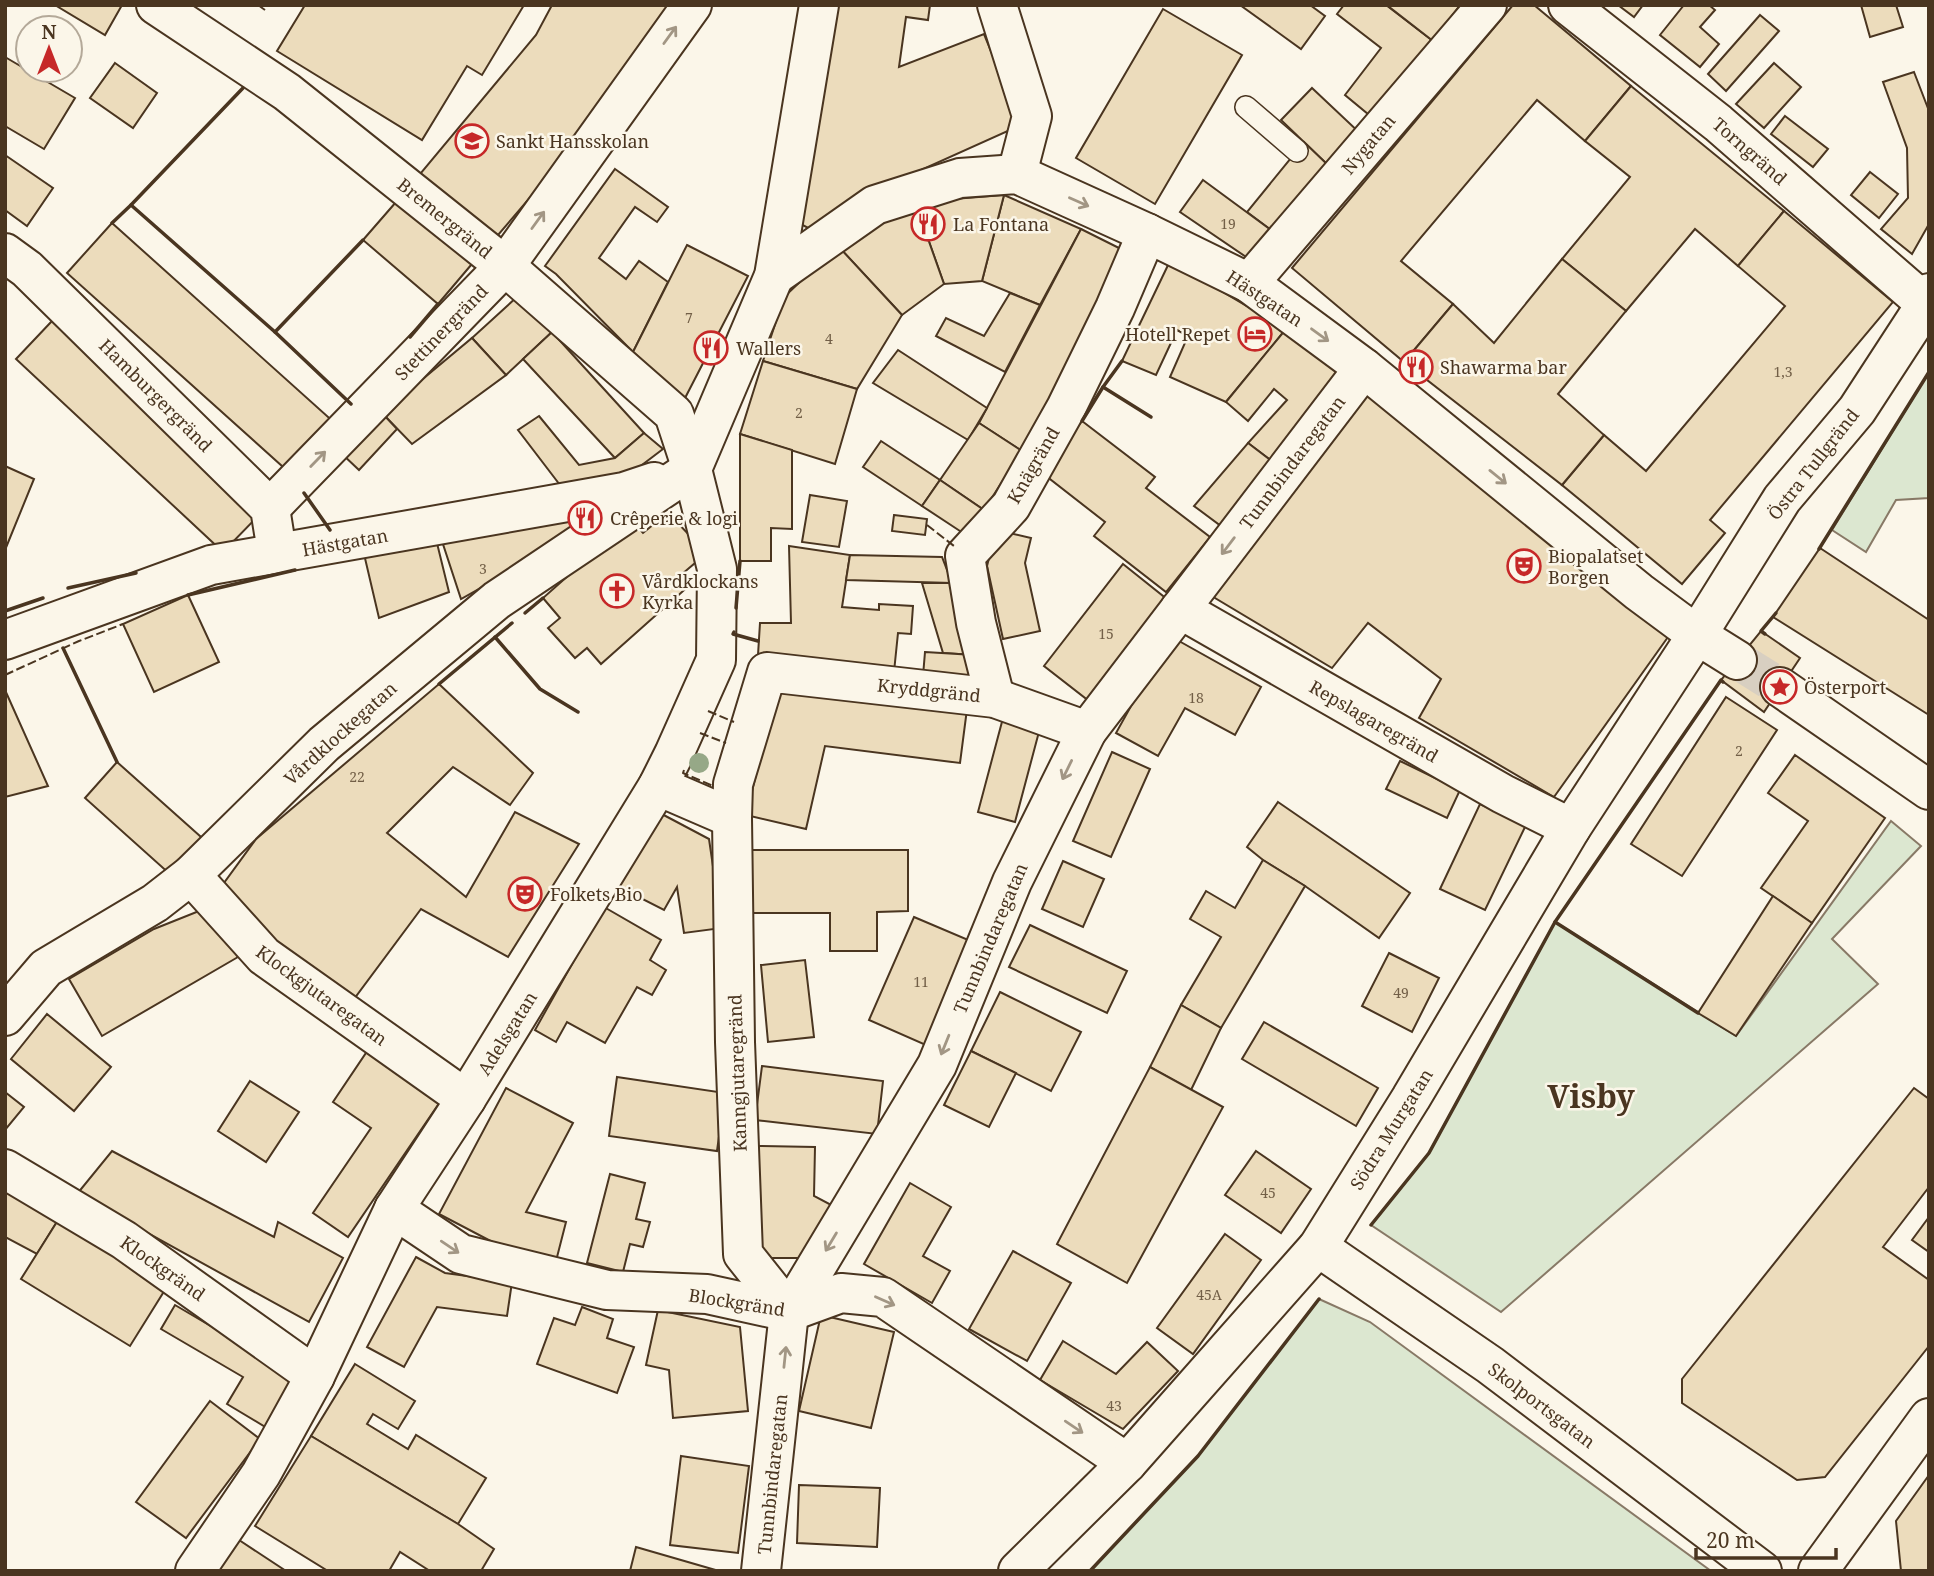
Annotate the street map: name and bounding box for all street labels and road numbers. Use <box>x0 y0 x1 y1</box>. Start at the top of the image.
street label: Nygatan <box>1336 108 1401 179</box>
street label: Torngränd <box>1708 112 1792 190</box>
street label: Bremergränd <box>393 172 497 264</box>
street label: Hästgatan <box>1222 264 1308 332</box>
street label: Stettinergränd <box>389 279 493 385</box>
street label: Hamburgergränd <box>94 333 218 457</box>
street label: Tunnbindaregatan <box>1234 390 1350 534</box>
street label: Östra Tullgränd <box>1762 403 1864 525</box>
street label: Knägränd <box>1001 422 1065 508</box>
street label: Hästgatan <box>300 523 390 561</box>
street label: Kryddgränd <box>876 673 982 707</box>
street label: Repslagaregränd <box>1305 674 1443 768</box>
street label: Vårdklockegatan <box>279 676 402 790</box>
street label: Tunnbindaregatan <box>947 859 1033 1017</box>
street label: Klockgjutaregatan <box>252 939 393 1051</box>
street label: Adelsgatan <box>472 986 542 1079</box>
street label: Kanngjutaregränd <box>722 994 752 1152</box>
street label: Södra Murgatan <box>1344 1063 1438 1194</box>
street label: Klockgränd <box>116 1230 210 1306</box>
street label: Blockgränd <box>687 1283 787 1321</box>
street label: Skolportsgatan <box>1484 1357 1601 1453</box>
street label: Tunnbindaregatan <box>752 1392 792 1555</box>

